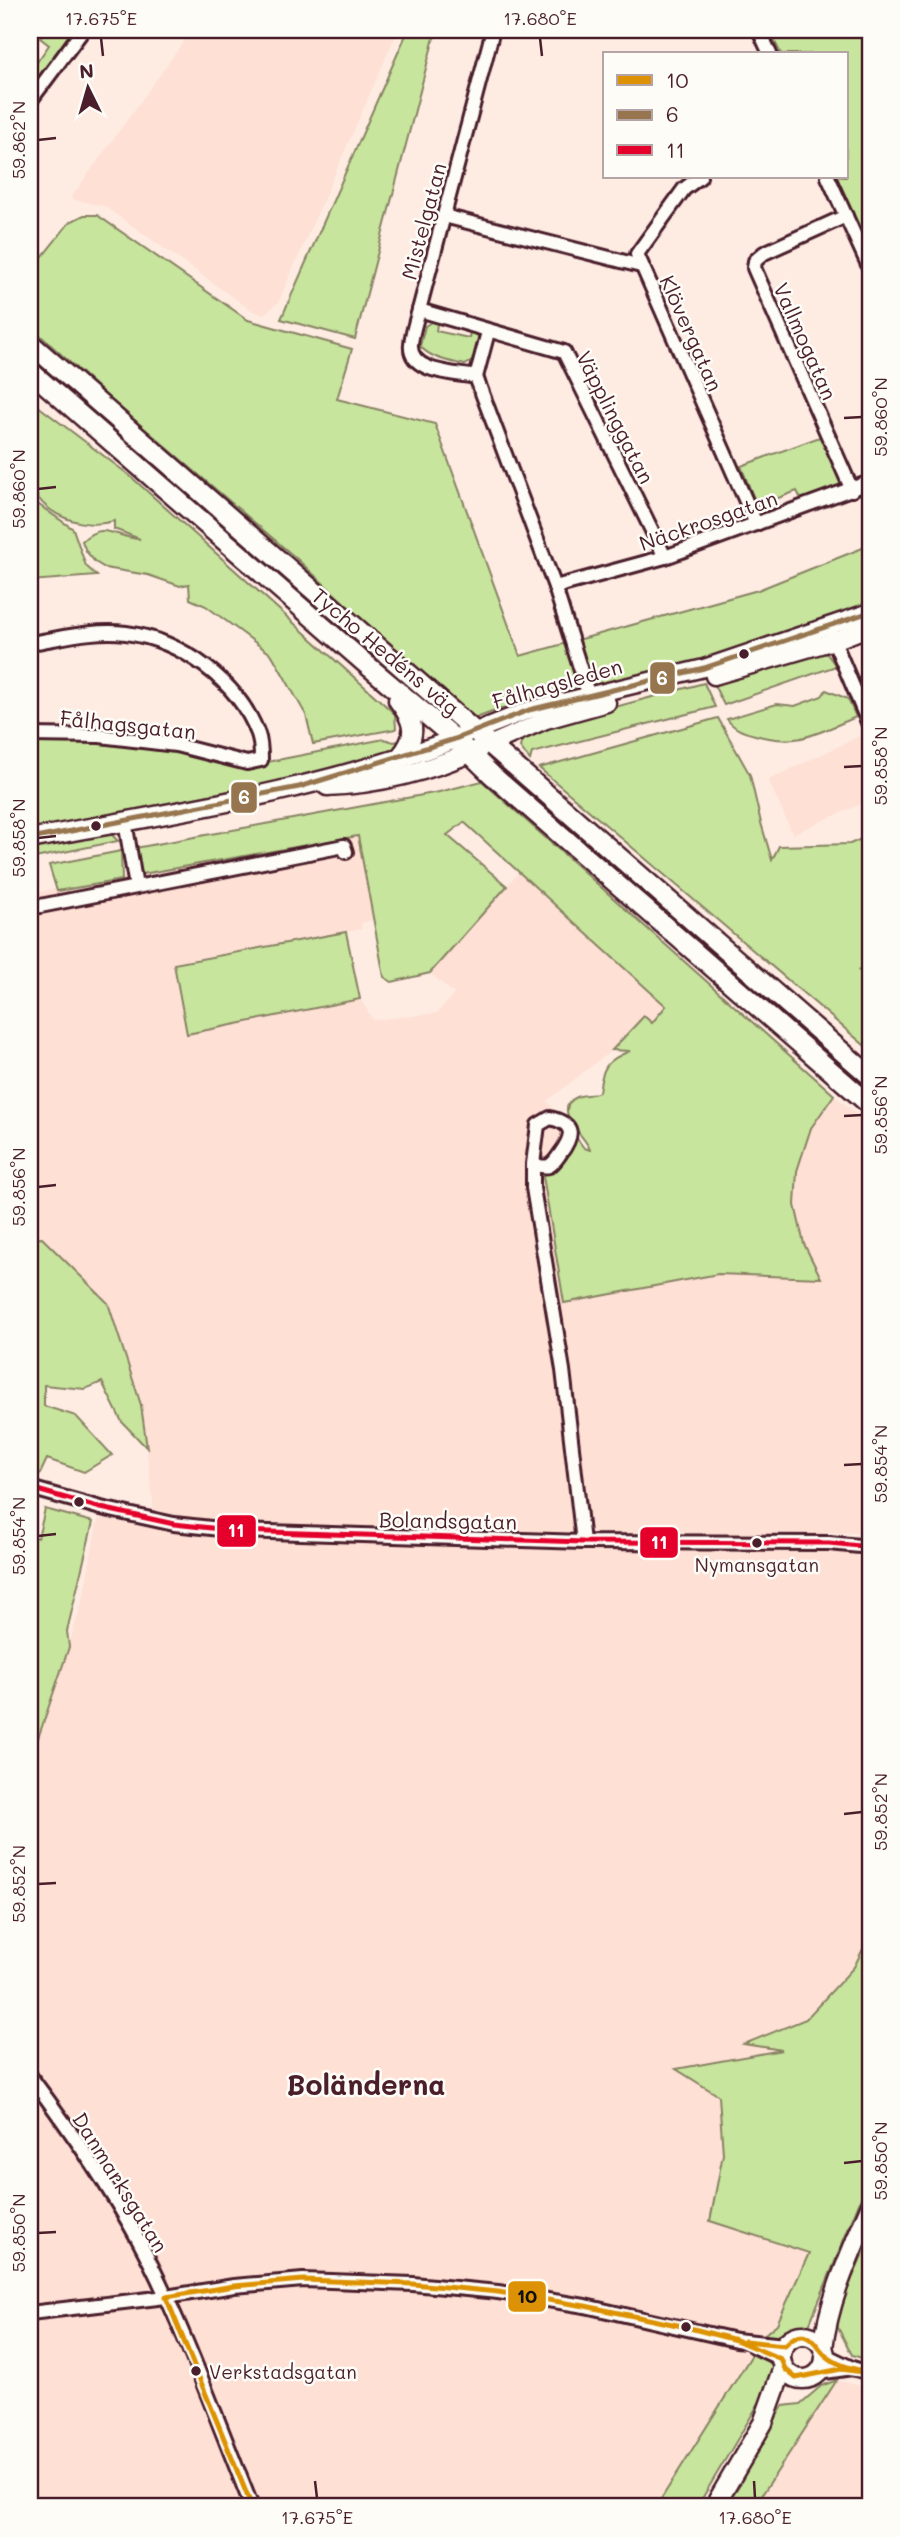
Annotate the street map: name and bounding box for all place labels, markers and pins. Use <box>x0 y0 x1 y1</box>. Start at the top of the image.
unlabelled marker <box>737 647 751 661</box>
unlabelled marker <box>89 819 103 833</box>
unlabelled marker <box>72 1495 86 1509</box>
marker: Nymansgatan <box>750 1536 764 1550</box>
place label: Nymansgatan <box>695 1552 819 1577</box>
unlabelled marker <box>679 2320 693 2334</box>
place label: Verkstadsgatan <box>209 2359 357 2384</box>
marker: Verkstadsgatan <box>189 2364 203 2378</box>

